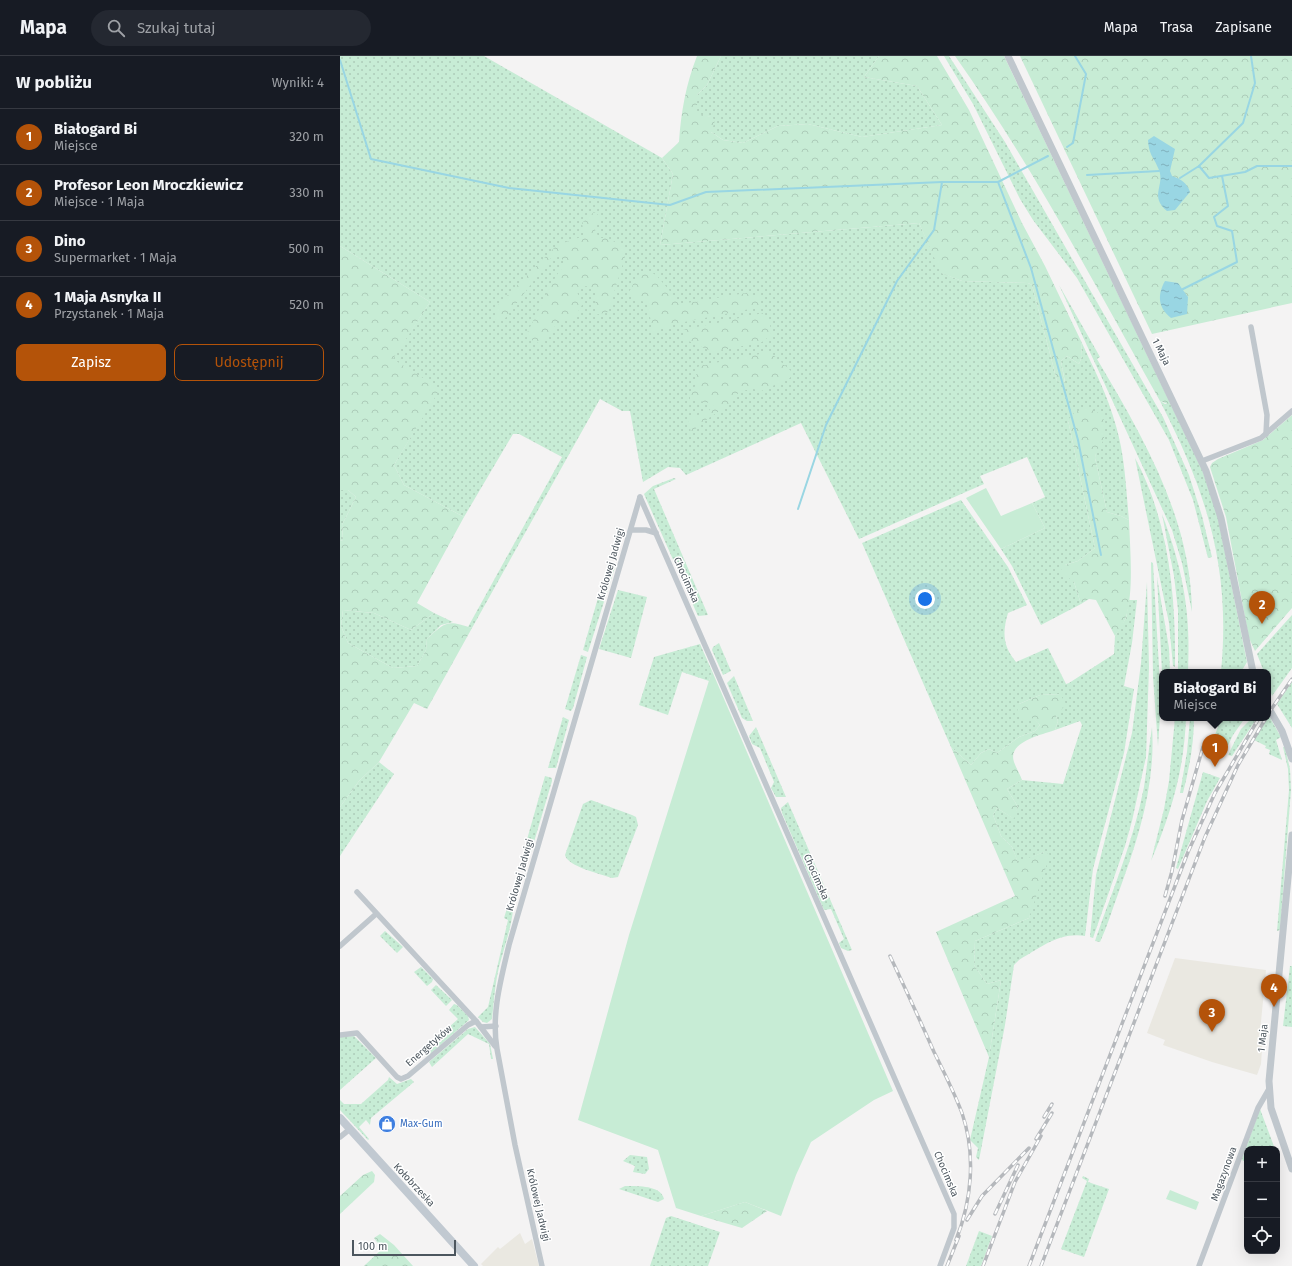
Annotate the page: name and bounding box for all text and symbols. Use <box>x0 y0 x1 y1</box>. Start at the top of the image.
search box <box>91 10 371 46</box>
text: Mapa <box>20 16 67 39</box>
icon: search <box>105 17 127 39</box>
text: Szukaj tutaj <box>137 19 215 37</box>
text: Mapa <box>1104 19 1138 36</box>
text: Trasa <box>1160 19 1193 36</box>
text: Zapisane <box>1215 19 1272 36</box>
text: W pobliżu <box>16 72 92 93</box>
text: Wyniki: 4 <box>272 75 324 90</box>
text: Białogard Bi <box>54 120 137 138</box>
text: 1 <box>26 129 32 144</box>
text: 320 m <box>289 129 324 144</box>
text: Miejsce <box>54 138 98 153</box>
text: Profesor Leon Mroczkiewicz <box>54 176 243 194</box>
text: 2 <box>26 185 32 200</box>
text: 330 m <box>289 185 324 200</box>
text: Miejsce · 1 Maja <box>54 194 144 209</box>
text: Dino <box>54 232 85 250</box>
text: 3 <box>26 241 32 256</box>
text: 500 m <box>288 241 324 256</box>
text: Supermarket · 1 Maja <box>54 250 177 265</box>
text: 1 Maja Asnyka II <box>54 288 161 306</box>
text: 4 <box>25 297 33 312</box>
text: 520 m <box>289 297 324 312</box>
text: Przystanek · 1 Maja <box>54 306 164 321</box>
street label: 1 Maja <box>1149 337 1173 367</box>
button: Zapisz <box>16 344 166 381</box>
button: Udostępnij <box>174 344 324 381</box>
street label: Królowej Jadwigi <box>595 526 627 601</box>
street label: Chocimska <box>671 555 701 605</box>
your location <box>915 589 935 609</box>
pin: 2 <box>1249 591 1275 624</box>
popup <box>1159 669 1271 721</box>
text: Białogard Bi <box>1173 679 1257 697</box>
text: Miejsce <box>1173 697 1217 712</box>
pin: 1 <box>1202 734 1228 767</box>
street label: Królowej Jadwigi <box>504 837 536 912</box>
street label: Chocimska <box>801 852 831 902</box>
pin: 4 <box>1261 974 1287 1007</box>
pin: 3 <box>1199 999 1225 1032</box>
street label: Energetyków <box>403 1023 455 1069</box>
street label: 1 Maja <box>1256 1023 1270 1053</box>
shop icon: Max-Gum <box>377 1114 397 1134</box>
place label: Max-Gum <box>400 1118 442 1130</box>
street label: Magazynowa <box>1209 1145 1239 1203</box>
map controls <box>1244 1146 1280 1254</box>
button: + <box>1244 1146 1280 1182</box>
street label: Chocimska <box>931 1149 961 1199</box>
street label: Kołobrzeska <box>391 1161 437 1209</box>
street label: Królowej Jadwigi <box>524 1167 552 1243</box>
button: − <box>1244 1182 1280 1218</box>
button: locate <box>1244 1218 1280 1254</box>
scale bar <box>352 1238 456 1257</box>
text: 100 m <box>358 1240 387 1253</box>

